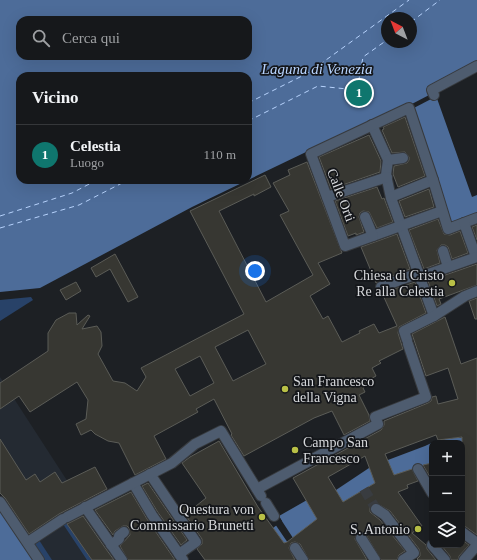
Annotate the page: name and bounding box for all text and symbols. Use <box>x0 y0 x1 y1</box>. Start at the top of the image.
north arrow <box>381 12 417 48</box>
search box <box>16 16 252 60</box>
icon: search <box>30 27 52 49</box>
text: Cerca qui <box>62 30 120 46</box>
water label: Laguna di Venezia <box>261 61 372 77</box>
pin: 1 <box>346 78 372 108</box>
text: Vicino <box>32 88 79 107</box>
text: Celestia <box>70 138 121 154</box>
text: 1 <box>42 147 48 162</box>
text: 110 m <box>204 147 236 162</box>
text: Luogo <box>70 155 104 170</box>
street label: Calle Orti <box>324 166 358 224</box>
your location <box>245 261 265 281</box>
place label: Chiesa di Cristo Re alla Celestia <box>354 268 445 299</box>
marker: Chiesa di Cristo Re alla Celestia <box>447 278 457 288</box>
place label: San Francesco della Vigna <box>293 374 374 405</box>
marker: San Francesco della Vigna <box>280 384 290 394</box>
place label: Campo San Francesco <box>303 435 368 466</box>
map controls <box>429 440 465 548</box>
button: + <box>429 440 465 476</box>
marker: Campo San Francesco <box>290 445 300 455</box>
button: − <box>429 476 465 512</box>
place label: Questura von Commissario Brunetti <box>130 502 254 533</box>
marker: Questura von Commissario Brunetti <box>257 512 267 522</box>
button: layers <box>429 512 465 548</box>
place label: S. Antonio <box>350 522 410 537</box>
marker: S. Antonio <box>413 524 423 534</box>

